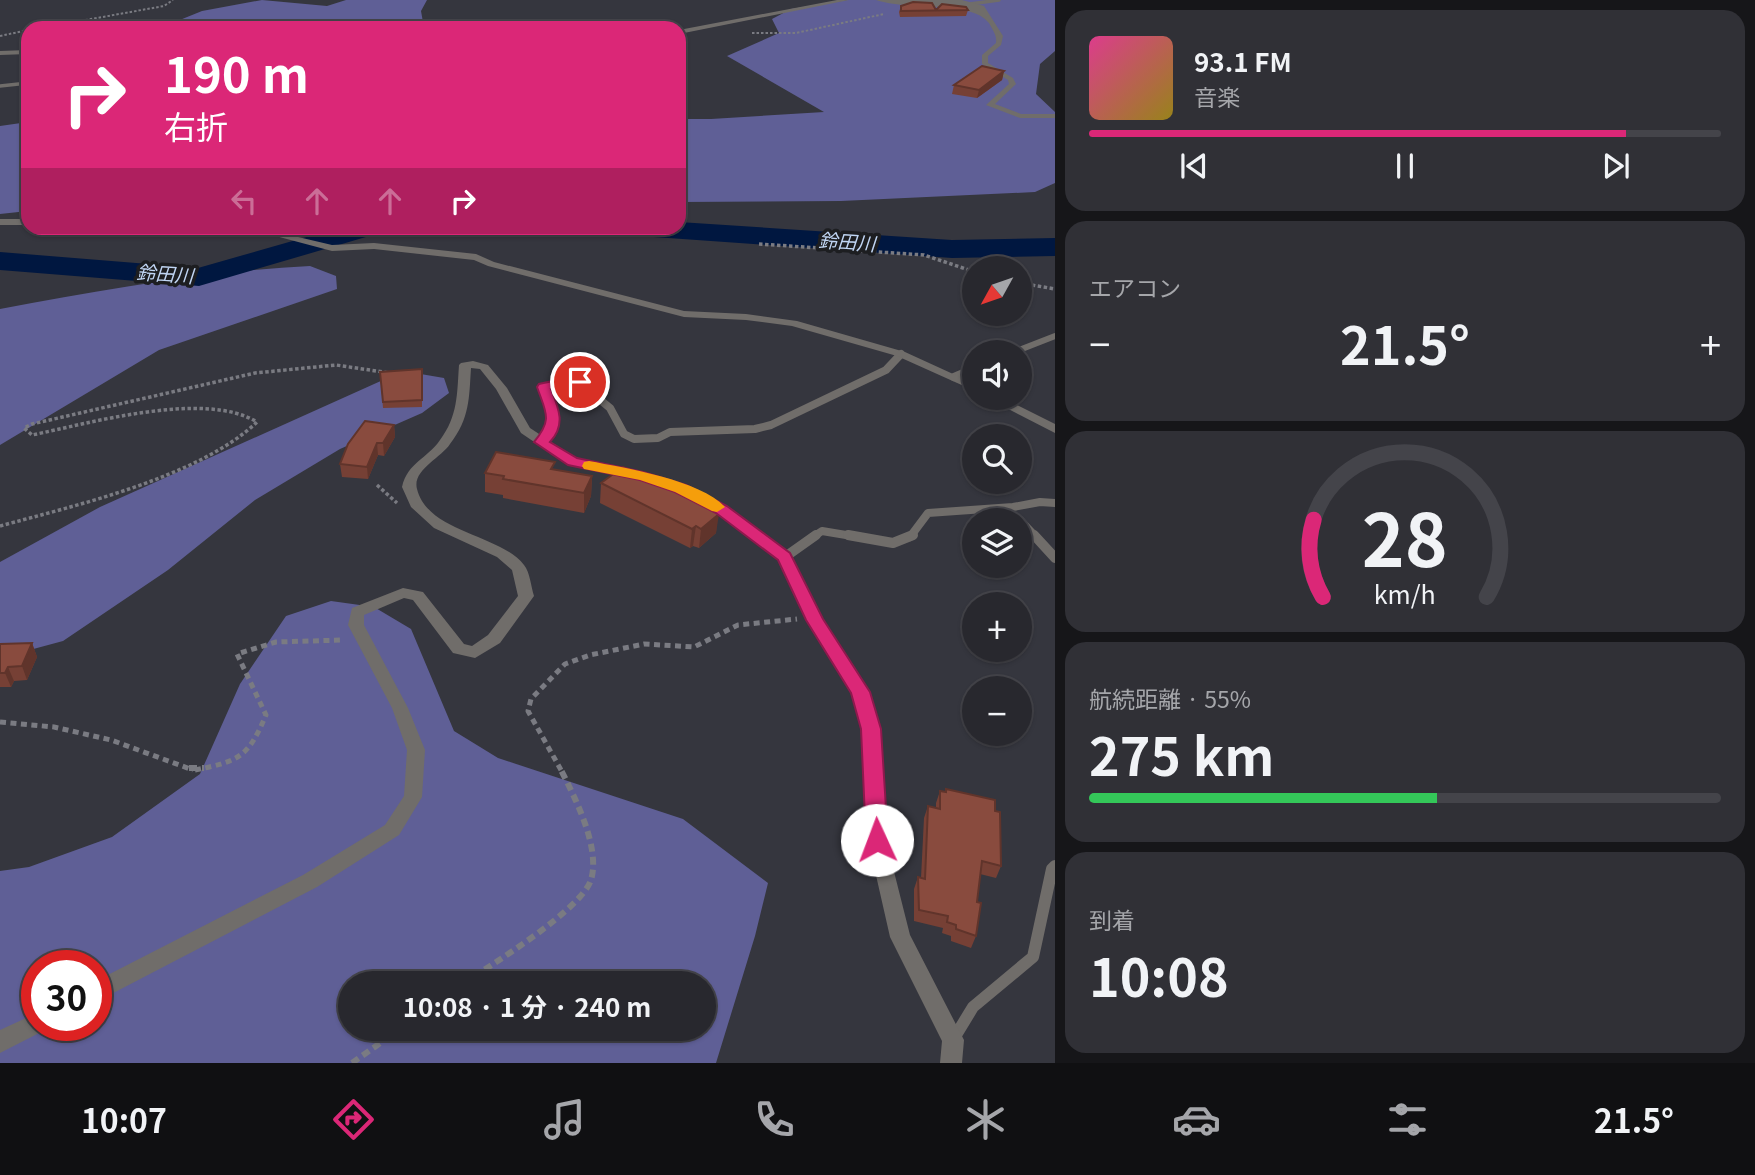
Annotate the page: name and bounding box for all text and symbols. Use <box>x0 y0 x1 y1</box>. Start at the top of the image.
text: 190 m <box>164 36 309 107</box>
text: 93.1 FM <box>1194 42 1292 79</box>
icon: right <box>49 49 140 140</box>
text: 音楽 <box>1194 79 1240 113</box>
text: 右折 <box>164 102 228 148</box>
icon: previous <box>1175 147 1213 185</box>
icon: pause <box>1386 147 1424 185</box>
icon: next <box>1597 147 1635 185</box>
icon: left <box>225 182 263 220</box>
icon: ahead <box>298 182 336 220</box>
icon: ahead <box>371 182 409 220</box>
icon: right <box>444 182 482 220</box>
water label: 鈴田川 <box>818 225 878 256</box>
north arrow <box>962 256 1032 326</box>
map controls <box>962 256 1032 746</box>
water label: 鈴田川 <box>136 257 196 288</box>
text: エアコン <box>1089 270 1181 304</box>
text: 21.5° <box>1340 305 1470 380</box>
text: − <box>1089 315 1110 370</box>
text: + <box>1700 315 1721 370</box>
button: sound <box>962 340 1032 410</box>
pin <box>550 352 610 412</box>
icon: arrive <box>561 363 599 401</box>
button: search <box>962 424 1032 494</box>
text: 28 <box>1362 484 1448 589</box>
button: layers <box>962 508 1032 578</box>
text: km/h <box>1374 575 1436 611</box>
button: + <box>962 592 1032 662</box>
button: − <box>962 676 1032 746</box>
text: 航続距離 · 55% <box>1089 681 1251 715</box>
text: 275 km <box>1089 716 1274 791</box>
position arrow <box>840 803 914 877</box>
text: 到着 <box>1089 902 1135 936</box>
text: 10:08 <box>1089 937 1229 1012</box>
speed limit sign: 30 <box>21 950 112 1041</box>
text: 10:08 · 1 分 · 240 m <box>403 987 651 1024</box>
icon: directions <box>329 1095 378 1144</box>
icon: music <box>540 1095 589 1144</box>
icon: phone <box>750 1095 799 1144</box>
icon: climate <box>961 1095 1010 1144</box>
icon: car <box>1172 1095 1221 1144</box>
icon: filters <box>1383 1095 1432 1144</box>
text: 10:07 <box>81 1096 167 1142</box>
text: 21.5° <box>1594 1096 1674 1142</box>

